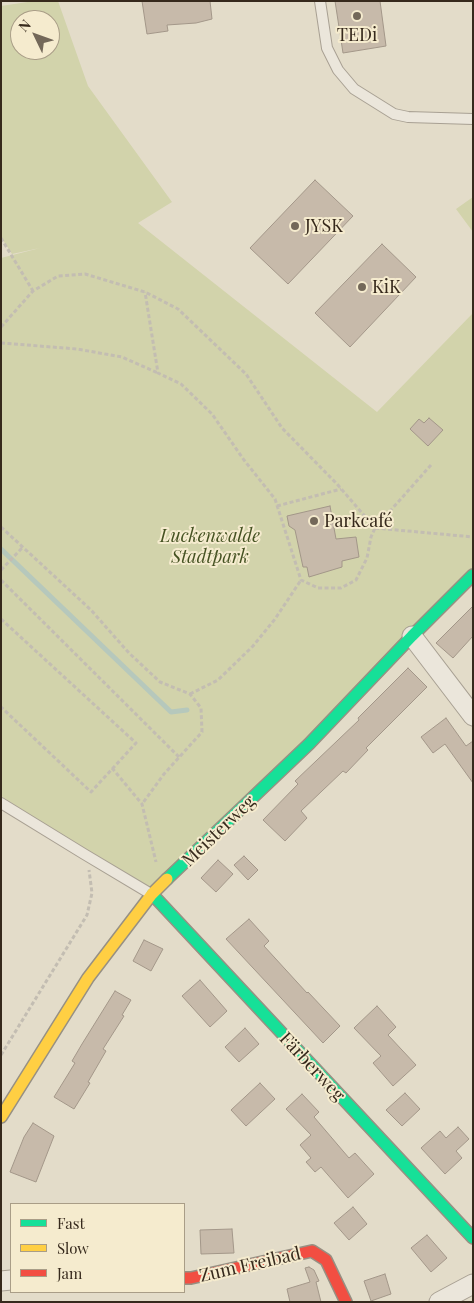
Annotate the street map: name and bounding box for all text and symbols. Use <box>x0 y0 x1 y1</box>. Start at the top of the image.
north arrow <box>10 10 60 60</box>
marker: TEDi <box>351 10 363 22</box>
text: N <box>14 15 35 35</box>
place label: TEDi <box>337 24 377 46</box>
place label: JYSK <box>305 215 343 237</box>
marker: JYSK <box>289 220 301 232</box>
place label: KiK <box>372 276 401 298</box>
marker: KiK <box>356 281 368 293</box>
place label: Parkcafé <box>324 510 393 532</box>
marker: Parkcafé <box>308 515 320 527</box>
park label: Luckenwalde Stadtpark <box>160 525 260 568</box>
street label: Meisterweg <box>178 791 260 871</box>
street label: Färberweg <box>275 1028 349 1106</box>
legend <box>10 1203 185 1293</box>
text: Fast <box>57 1213 85 1233</box>
text: Slow <box>57 1238 89 1258</box>
street label: Zum Freibad <box>197 1243 303 1287</box>
text: Jam <box>57 1263 82 1283</box>

